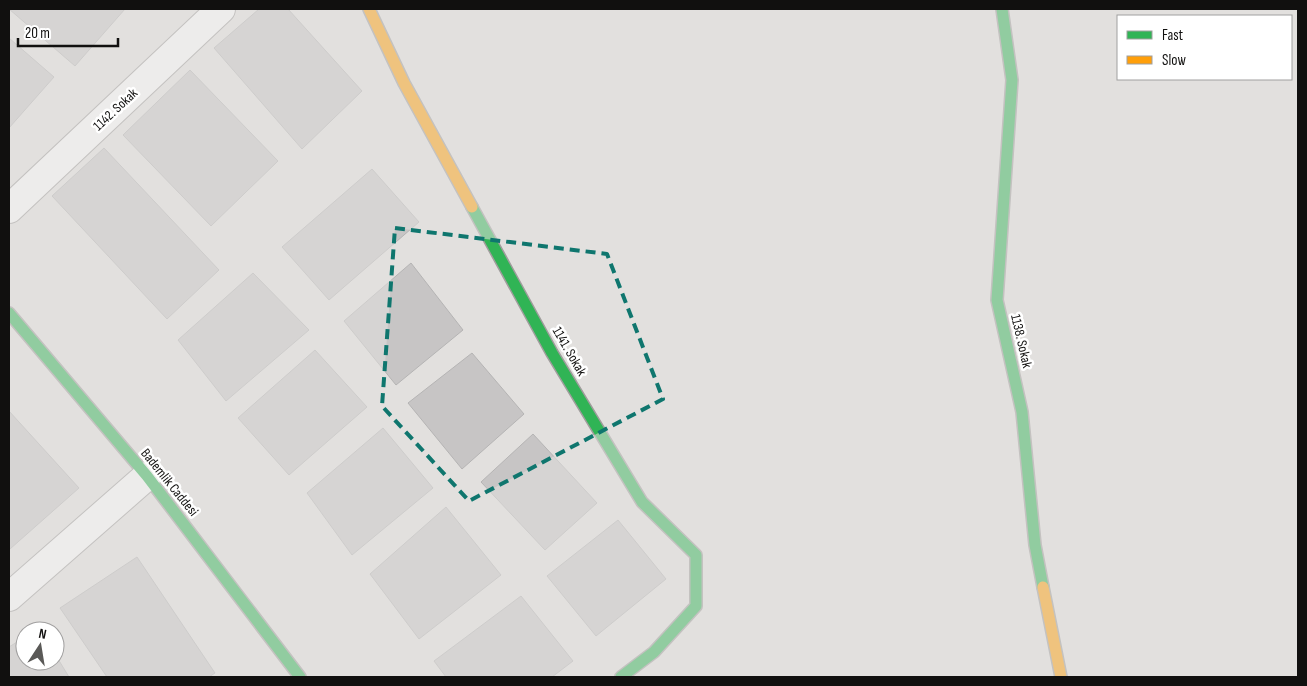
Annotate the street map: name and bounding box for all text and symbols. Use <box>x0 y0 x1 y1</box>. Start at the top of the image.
scale bar <box>18 15 118 47</box>
legend <box>1117 15 1292 80</box>
text: 20 m <box>25 24 50 43</box>
text: Fast <box>1162 26 1184 45</box>
text: Slow <box>1162 51 1186 70</box>
street label: 1142. Sokak <box>90 84 141 134</box>
street label: 1138. Sokak <box>1007 313 1036 370</box>
street label: 1141. Sokak <box>549 324 591 379</box>
street label: Bademlik Caddesi <box>137 445 202 520</box>
north arrow <box>15 621 65 671</box>
text: N <box>37 625 48 643</box>

